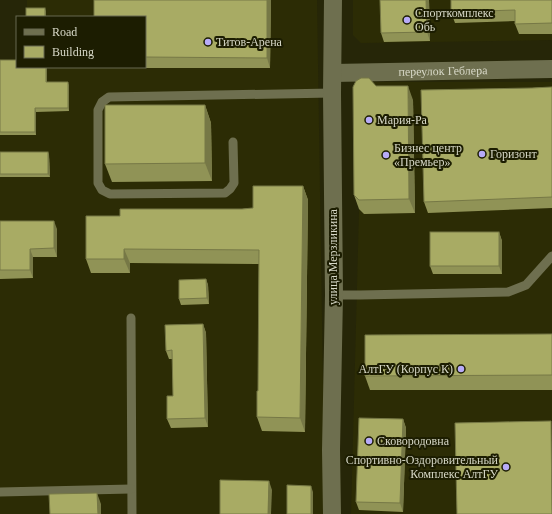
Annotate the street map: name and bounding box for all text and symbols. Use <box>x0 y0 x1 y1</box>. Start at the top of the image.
place label: Спорткомплекс Обь <box>415 6 494 34</box>
marker: Спорткомплекс Обь <box>402 15 412 25</box>
legend <box>16 16 146 68</box>
text: Road <box>52 25 77 39</box>
place label: Титов-Арена <box>216 35 283 49</box>
marker: Титов-Арена <box>203 37 213 47</box>
text: Building <box>52 45 94 59</box>
street label: переулок Геблера <box>398 63 488 79</box>
place label: Мария-Ра <box>377 113 428 127</box>
marker: Мария-Ра <box>364 115 374 125</box>
place label: Бизнес центр «Премьер» <box>394 141 462 169</box>
place label: Горизонт <box>490 147 537 161</box>
marker: Горизонт <box>477 149 487 159</box>
marker: Бизнес центр «Премьер» <box>381 150 391 160</box>
street label: улица Мерзликина <box>326 208 340 305</box>
place label: АлтГУ (Корпус К) <box>359 362 453 376</box>
marker: АлтГУ (Корпус К) <box>456 364 466 374</box>
place label: Сковородовна <box>377 434 450 448</box>
marker: Сковородовна <box>364 436 374 446</box>
place label: Спортивно-Оздоровительный Комплекс АлтГУ <box>346 453 499 481</box>
marker: Спортивно-Оздоровительный Комплекс АлтГУ <box>501 462 511 472</box>

